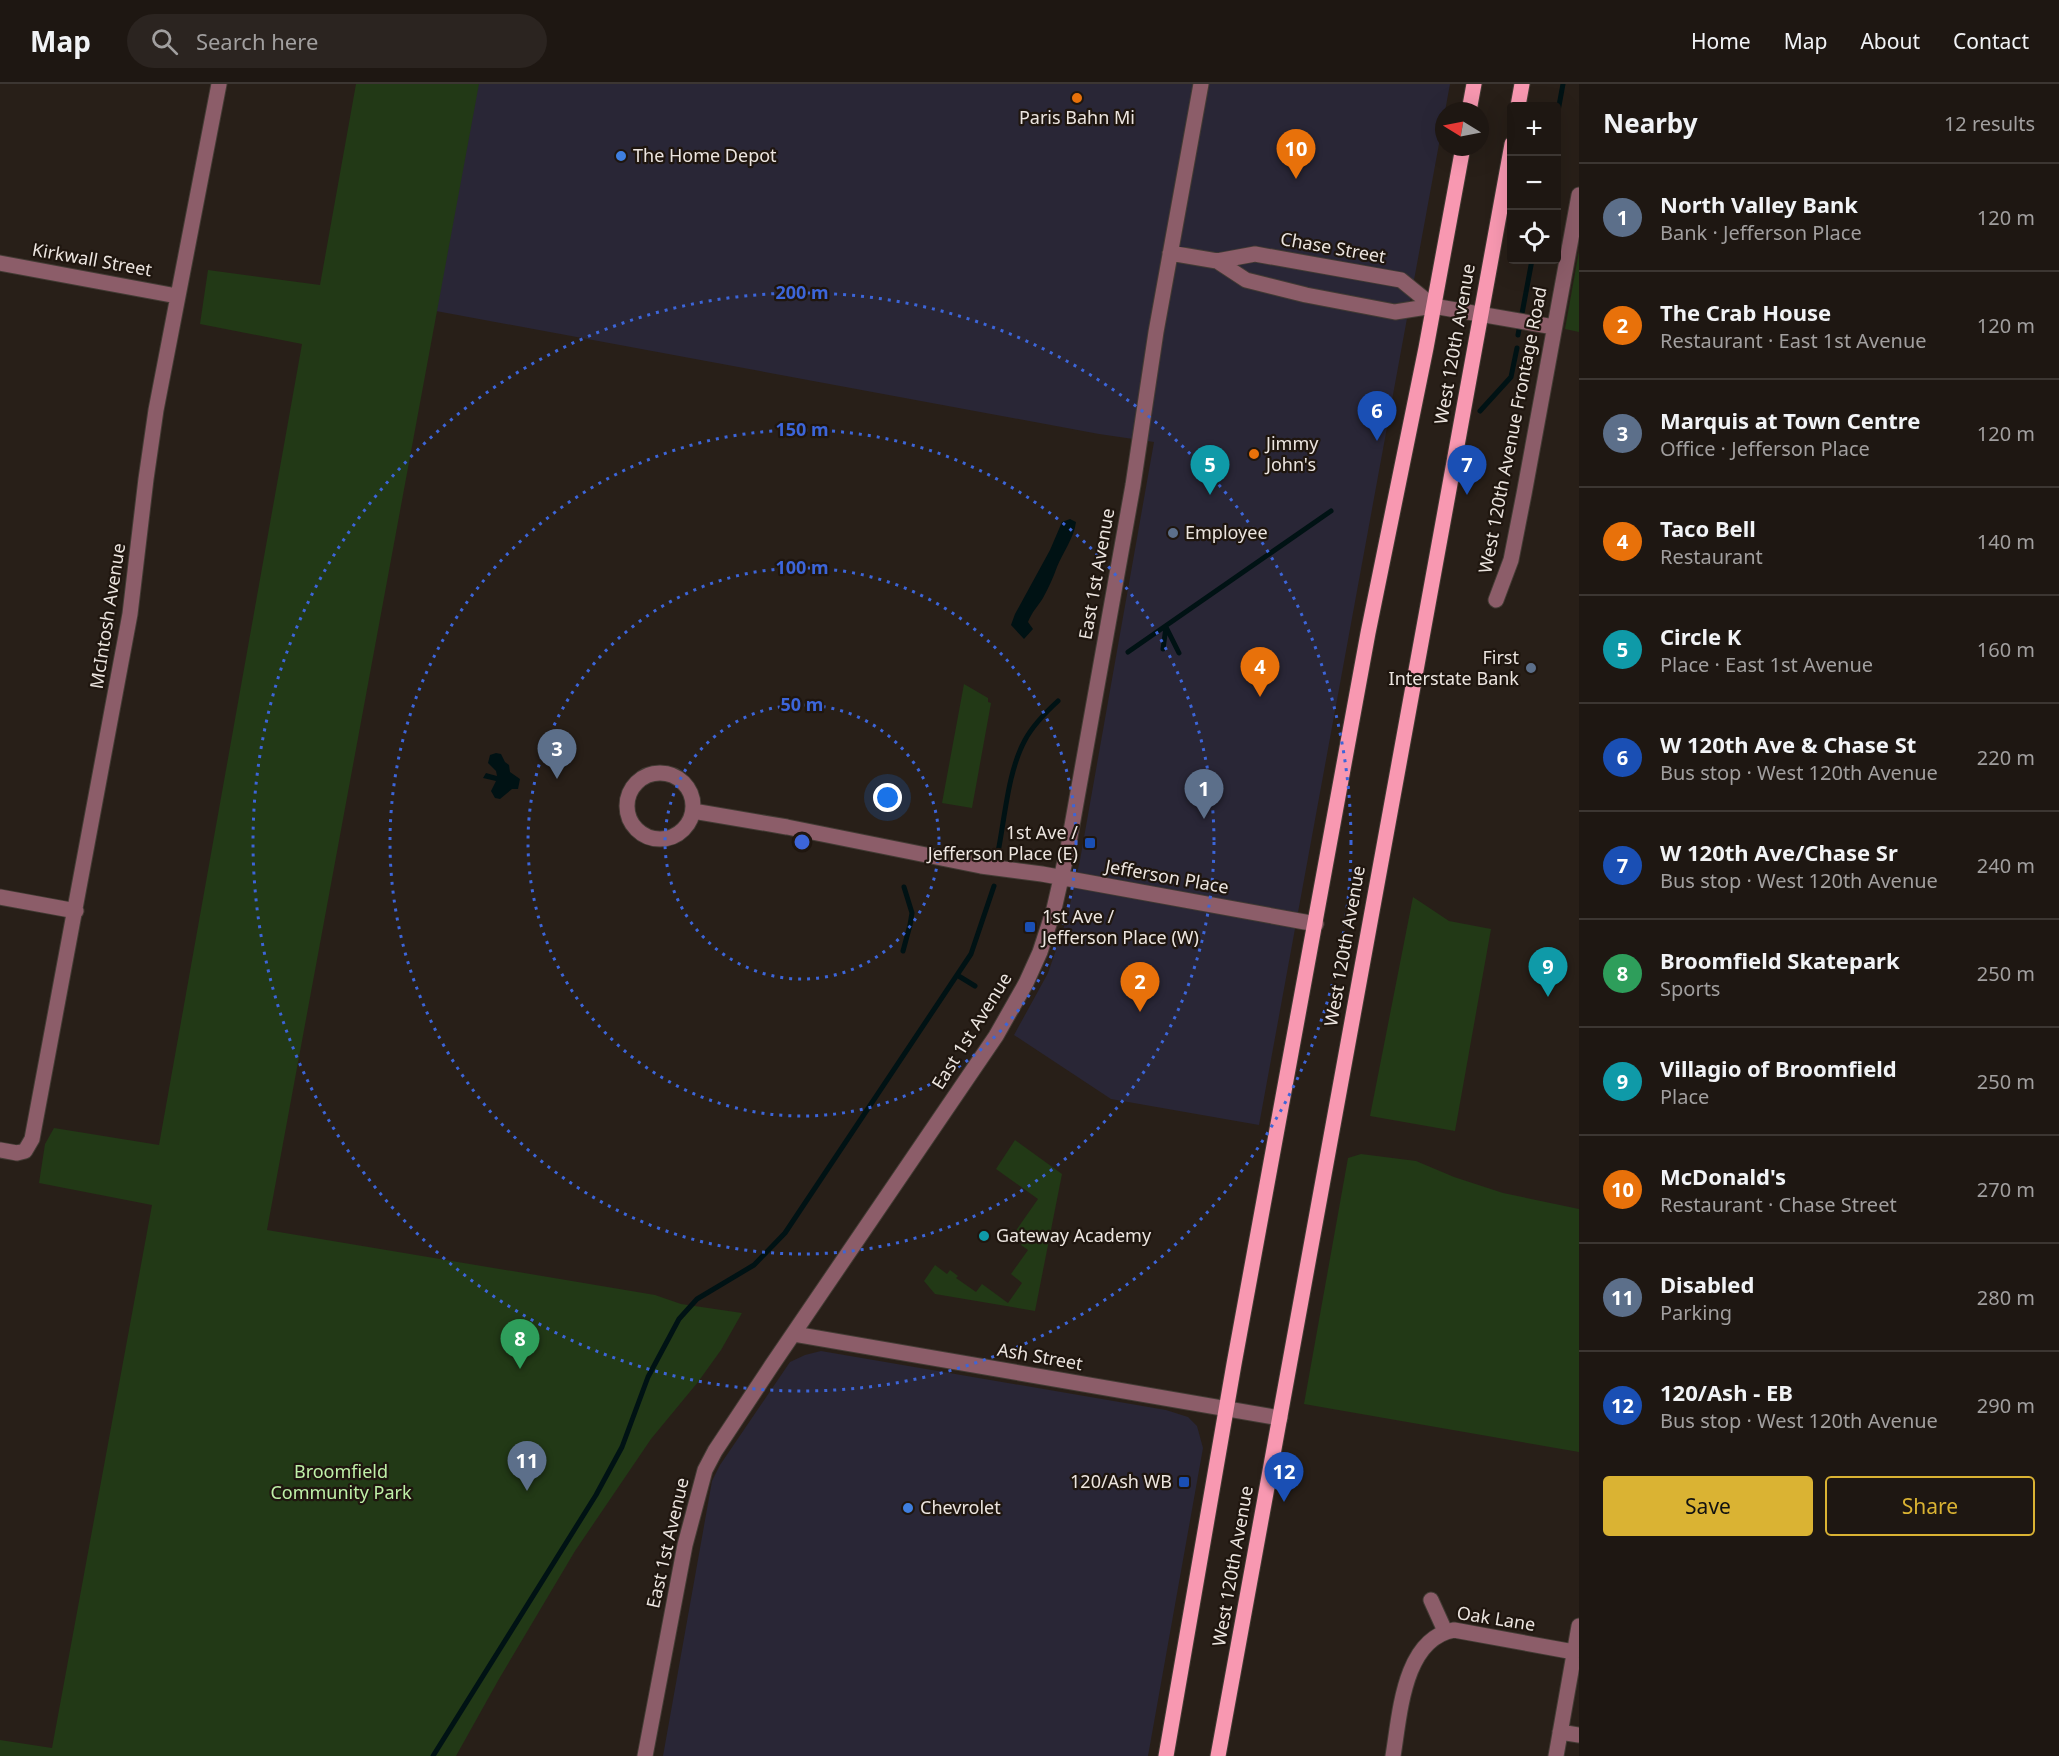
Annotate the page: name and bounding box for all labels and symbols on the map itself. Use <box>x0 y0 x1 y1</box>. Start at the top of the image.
marker: Paris Bahn Mi <box>1070 91 1084 105</box>
north arrow <box>1435 102 1489 156</box>
place label: Paris Bahn Mi <box>1019 105 1135 129</box>
pin: 10 <box>1276 130 1316 179</box>
place label: The Home Depot <box>633 143 777 167</box>
marker: The Home Depot <box>614 149 628 163</box>
street label: Chase Street <box>1279 226 1388 268</box>
street label: Kirkwall Street <box>30 237 154 281</box>
street label: West 120th Avenue <box>1428 262 1480 426</box>
text: 200 m <box>775 280 829 304</box>
street label: West 120th Avenue Frontage Road <box>1472 284 1552 575</box>
pin: 6 <box>1358 392 1396 441</box>
text: 150 m <box>775 417 829 441</box>
place label: Jimmy John's <box>1264 431 1319 476</box>
pin: 5 <box>1190 446 1230 495</box>
pin: 7 <box>1448 446 1486 495</box>
marker: Jimmy John's <box>1247 447 1261 461</box>
street label: East 1st Avenue <box>1073 506 1119 641</box>
place label: Employee <box>1185 520 1268 544</box>
marker: Employee <box>1166 526 1180 540</box>
street label: McIntosh Avenue <box>84 541 130 690</box>
text: 100 m <box>775 555 829 579</box>
place label: First Interstate Bank <box>1389 645 1519 690</box>
pin: 4 <box>1240 648 1280 697</box>
marker: First Interstate Bank <box>1524 661 1538 675</box>
text: 50 m <box>781 692 823 716</box>
pin: 3 <box>538 730 576 779</box>
pin: 1 <box>1184 770 1224 819</box>
your location <box>873 783 902 812</box>
place label: 1st Ave / Jefferson Place (E) <box>926 820 1078 865</box>
centre of rings <box>792 832 812 852</box>
marker: 1st Ave / Jefferson Place (E) <box>1083 836 1097 850</box>
street label: Jefferson Place <box>1102 853 1231 899</box>
street label: West 120th Avenue <box>1318 864 1370 1028</box>
place label: 1st Ave / Jefferson Place (W) <box>1040 904 1199 949</box>
marker: 1st Ave / Jefferson Place (W) <box>1023 920 1037 934</box>
pin: 9 <box>1528 948 1568 997</box>
pin: 2 <box>1120 962 1160 1012</box>
street label: East 1st Avenue <box>926 968 1017 1093</box>
place label: Gateway Academy <box>996 1223 1152 1247</box>
marker: Gateway Academy <box>977 1229 991 1243</box>
pin: 8 <box>500 1320 540 1369</box>
street label: Ash Street <box>996 1337 1085 1375</box>
pin: 11 <box>508 1442 546 1491</box>
pin: 12 <box>1264 1452 1304 1502</box>
park label: Broomfield Community Park <box>270 1459 412 1504</box>
place label: 120/Ash WB <box>1070 1469 1172 1493</box>
street label: East 1st Avenue <box>640 1475 694 1610</box>
marker: 120/Ash WB <box>1177 1475 1191 1489</box>
street label: West 120th Avenue <box>1206 1484 1258 1648</box>
place label: Chevrolet <box>920 1495 1001 1519</box>
marker: Chevrolet <box>901 1501 915 1515</box>
street label: Oak Lane <box>1455 1600 1537 1636</box>

